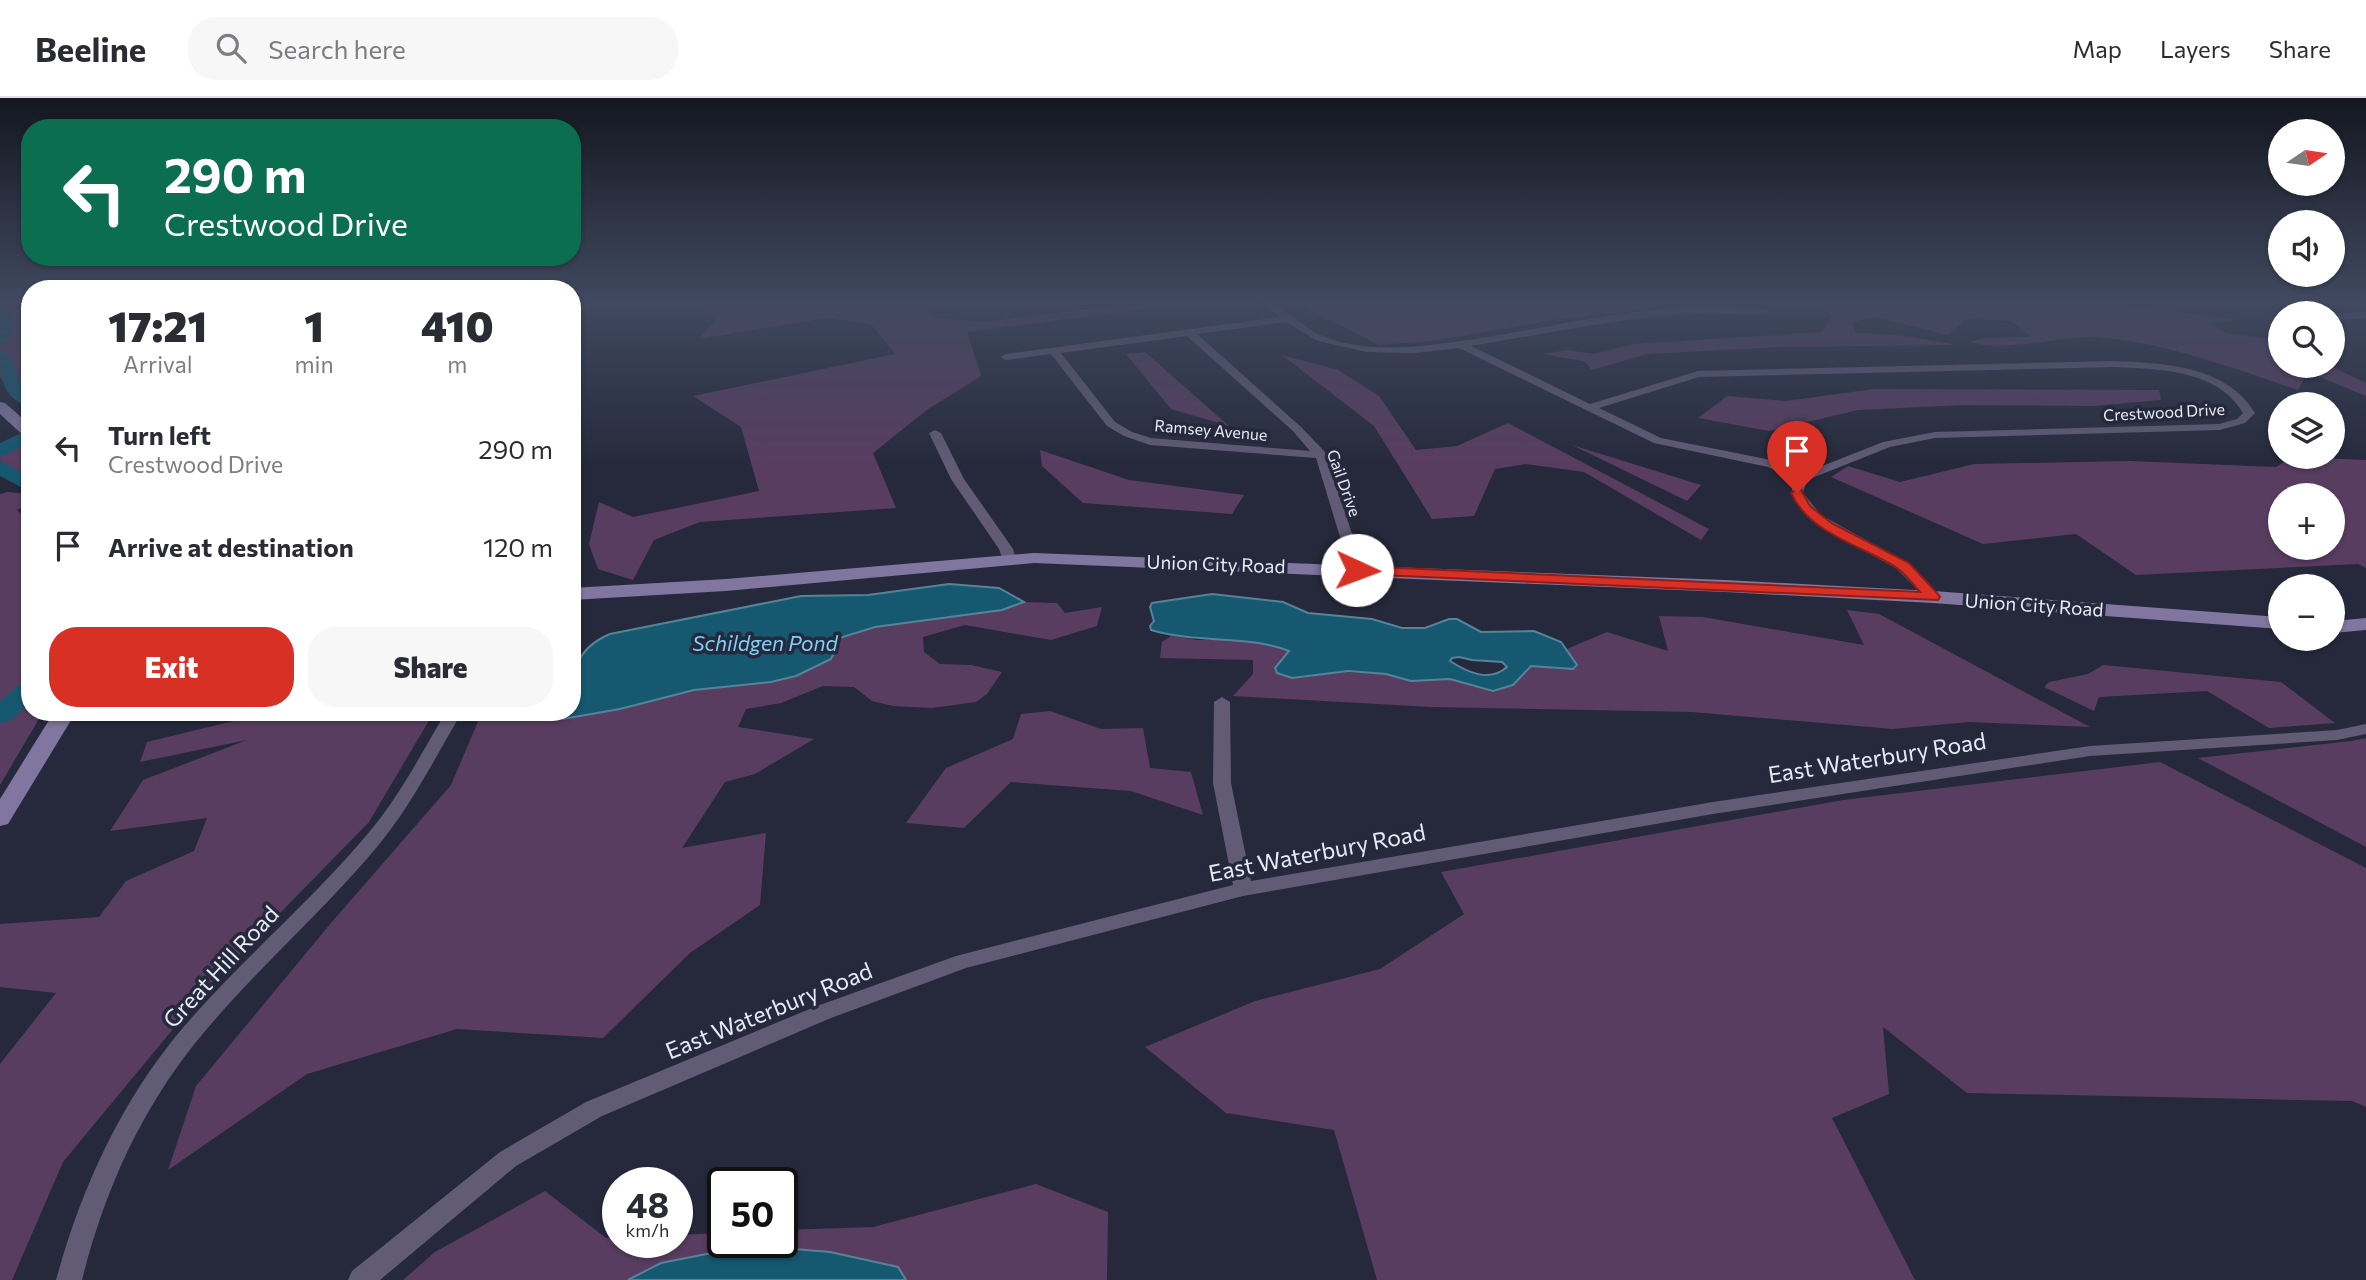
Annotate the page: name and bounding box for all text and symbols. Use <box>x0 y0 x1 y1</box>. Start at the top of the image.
search box <box>188 17 678 80</box>
text: Beeline <box>35 28 146 69</box>
icon: search <box>212 29 250 67</box>
text: Search here <box>268 33 406 64</box>
text: Map <box>2073 34 2122 63</box>
text: Layers <box>2160 34 2231 63</box>
text: Share <box>2269 34 2331 63</box>
north arrow <box>2268 119 2345 196</box>
map controls <box>2268 119 2345 651</box>
text: 290 m <box>164 143 306 203</box>
icon: left <box>49 147 140 238</box>
text: Crestwood Drive <box>164 203 408 243</box>
button: sound <box>2268 210 2345 287</box>
text: 17:21 <box>108 299 207 351</box>
text: 1 <box>304 299 324 351</box>
text: 410 <box>421 299 494 351</box>
button: search <box>2268 301 2345 378</box>
text: Arrival <box>123 350 193 378</box>
text: min <box>294 350 334 378</box>
text: m <box>447 350 467 378</box>
button: layers <box>2268 392 2345 469</box>
street label: Crestwood Drive <box>2103 399 2225 424</box>
street label: Ramsey Avenue <box>1154 415 1268 444</box>
text: Turn left <box>108 419 211 450</box>
pin <box>1767 421 1827 493</box>
icon: left <box>49 429 87 467</box>
icon: arrive <box>1778 432 1816 470</box>
text: 290 m <box>478 433 553 464</box>
street label: Gail Drive <box>1324 447 1365 519</box>
text: Crestwood Drive <box>108 450 283 478</box>
button: + <box>2268 483 2345 560</box>
icon: arrive <box>49 527 87 565</box>
text: Arrive at destination <box>108 531 354 562</box>
text: 120 m <box>483 531 553 562</box>
position arrow <box>1320 533 1394 607</box>
street label: Union City Road <box>1146 550 1286 577</box>
button: − <box>2268 574 2345 651</box>
street label: Union City Road <box>1964 588 2104 621</box>
button: Exit <box>49 627 294 707</box>
button: Share <box>308 627 553 707</box>
water label: Schildgen Pond <box>692 630 839 655</box>
street label: East Waterbury Road <box>1766 726 1988 788</box>
street label: East Waterbury Road <box>1206 817 1428 887</box>
street label: Great Hill Road <box>157 900 284 1033</box>
street label: East Waterbury Road <box>661 956 876 1064</box>
speed limit sign: 50 <box>707 1167 798 1258</box>
text: 48 <box>626 1182 669 1225</box>
text: km/h <box>626 1219 669 1241</box>

